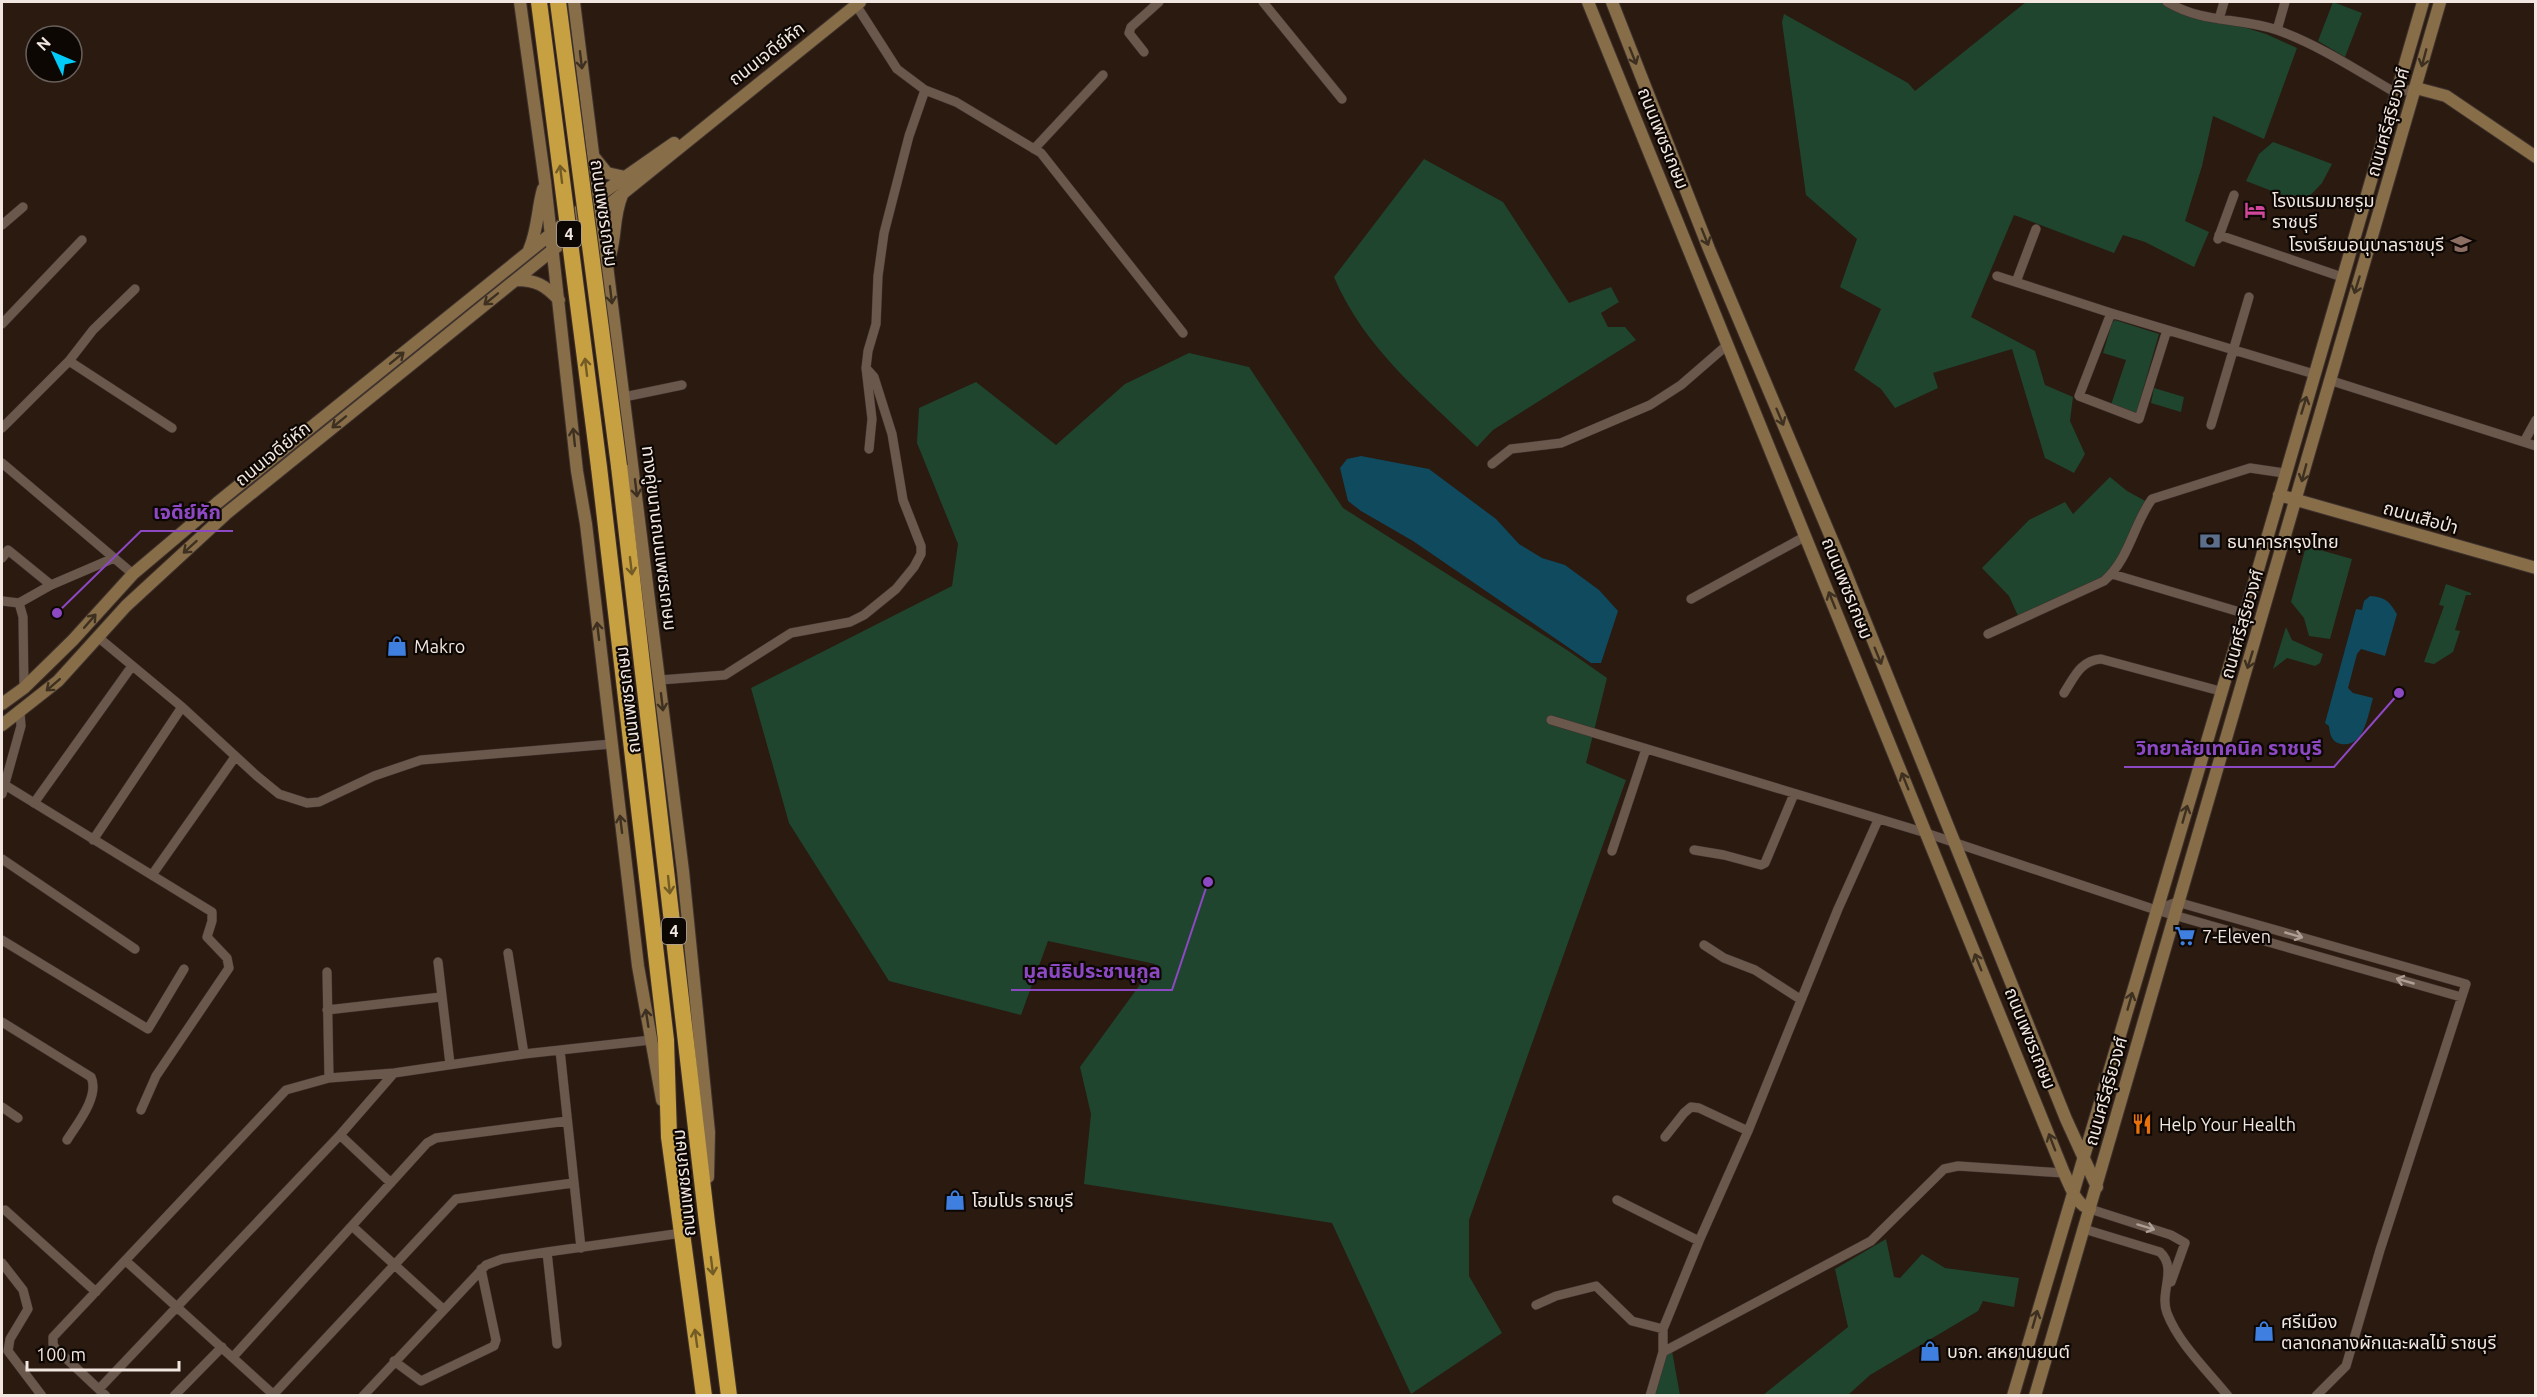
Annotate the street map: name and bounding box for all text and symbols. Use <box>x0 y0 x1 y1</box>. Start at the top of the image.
street label: ถนนเจดีย์หัก <box>724 17 808 89</box>
north arrow <box>24 24 84 84</box>
text: N <box>33 33 54 54</box>
one-way arrow <box>1628 46 1639 65</box>
one-way arrow <box>2418 48 2430 67</box>
one-way arrow <box>576 49 587 69</box>
street label: ถนนศรีสุริยวงศ์ <box>2362 65 2414 179</box>
street label: ถนนเพชรเกษม <box>1635 84 1693 192</box>
street label: ถนนเพชรเกษม <box>588 158 622 268</box>
one-way arrow <box>556 164 567 184</box>
place label: โรงแรมมายรูม ราชบุรี <box>2272 190 2375 233</box>
hotel icon: โรงแรมมายรูม ราชบุรี <box>2243 198 2267 222</box>
road number: 4 <box>557 221 581 247</box>
one-way arrow <box>1700 228 1711 246</box>
school or university icon: โรงเรียนอนุบาลราชบุรี <box>2449 232 2473 256</box>
place label: โรงเรียนอนุบาลราชบุรี <box>2289 234 2444 256</box>
one-way arrow <box>2351 275 2362 294</box>
one-way arrow <box>606 284 617 304</box>
one-way arrow <box>483 293 499 306</box>
one-way arrow <box>389 351 404 365</box>
one-way arrow <box>581 358 592 378</box>
one-way arrow <box>2299 396 2310 415</box>
one-way arrow <box>1775 408 1786 426</box>
one-way arrow <box>332 415 348 428</box>
street label: ถนนเจดีย์หัก <box>231 417 313 489</box>
one-way arrow <box>568 428 579 448</box>
street label: ทางคู่ขนานถนนเพชรเกษม <box>636 444 681 632</box>
one-way arrow <box>2298 463 2309 482</box>
one-way arrow <box>631 478 642 497</box>
callout: เจดีย์หัก <box>141 493 233 531</box>
street label: ถนนเสือป่า <box>2381 497 2461 537</box>
text: เจดีย์หัก <box>153 500 221 523</box>
bank icon: ธนาคารกรุงไทย <box>2198 529 2222 553</box>
place label: ธนาคารกรุงไทย <box>2227 531 2339 553</box>
street label: ถนนเพชรเกษม <box>1819 534 1877 642</box>
one-way arrow <box>182 539 197 554</box>
one-way arrow <box>626 555 637 575</box>
street label: ถนนศรีสุริยวงศ์ <box>2216 567 2268 681</box>
one-way arrow <box>1826 591 1837 610</box>
one-way arrow <box>83 614 97 629</box>
one-way arrow <box>593 621 604 641</box>
shop icon: Makro <box>385 634 409 658</box>
place label: Makro <box>414 636 465 656</box>
street label: ถนนเพชรเกษม <box>611 645 643 755</box>
one-way arrow <box>1874 646 1885 664</box>
one-way arrow <box>2244 650 2255 669</box>
one-way arrow <box>46 678 61 692</box>
one-way arrow <box>657 692 668 712</box>
callout: วิทยาลัยเทคนิค ราชบุรี <box>2124 729 2334 767</box>
text: วิทยาลัยเทคนิค ราชบุรี <box>2136 736 2322 760</box>
one-way arrow <box>1899 772 1910 791</box>
one-way arrow <box>2180 805 2191 824</box>
one-way arrow <box>616 815 627 835</box>
one-way arrow <box>663 874 674 894</box>
road number: 4 <box>662 918 686 944</box>
supermarket icon: 7-Eleven <box>2173 924 2197 948</box>
place label: 7-Eleven <box>2202 926 2271 946</box>
one-way arrow <box>2284 930 2303 941</box>
callout: มูลนิธิประชานุกูล <box>1011 952 1172 990</box>
one-way arrow <box>1972 953 1983 971</box>
text: มูลนิธิประชานุกูล <box>1023 959 1161 983</box>
one-way arrow <box>2396 975 2415 986</box>
street label: ถนนเพชรเกษม <box>2002 984 2060 1092</box>
one-way arrow <box>2125 992 2136 1011</box>
one-way arrow <box>641 1008 652 1028</box>
street label: ถนนศรีสุริยวงศ์ <box>2080 1034 2132 1148</box>
restaurant icon: Help Your Health <box>2130 1112 2154 1136</box>
place label: Help Your Health <box>2159 1114 2296 1134</box>
street label: ถนนเพชรเกษม <box>667 1128 699 1238</box>
one-way arrow <box>2046 1133 2057 1152</box>
shop icon: โฮมโปร ราชบุรี <box>943 1188 967 1212</box>
place label: โฮมโปร ราชบุรี <box>972 1190 1074 1212</box>
one-way arrow <box>2136 1222 2155 1233</box>
one-way arrow <box>707 1256 718 1276</box>
one-way arrow <box>2030 1310 2041 1329</box>
place label: ศรีเมือง ตลาดกลางผักและผลไม้ ราชบุรี <box>2281 1311 2496 1354</box>
shop icon: ศรีเมือง ตลาดกลางผักและผลไม้ ราชบุรี <box>2252 1319 2276 1343</box>
one-way arrow <box>690 1328 701 1348</box>
scale bar <box>27 1334 178 1372</box>
shop icon: บจก. สหยานยนต์ <box>1918 1339 1942 1363</box>
place label: บจก. สหยานยนต์ <box>1947 1341 2070 1361</box>
text: 100 m <box>36 1344 86 1364</box>

